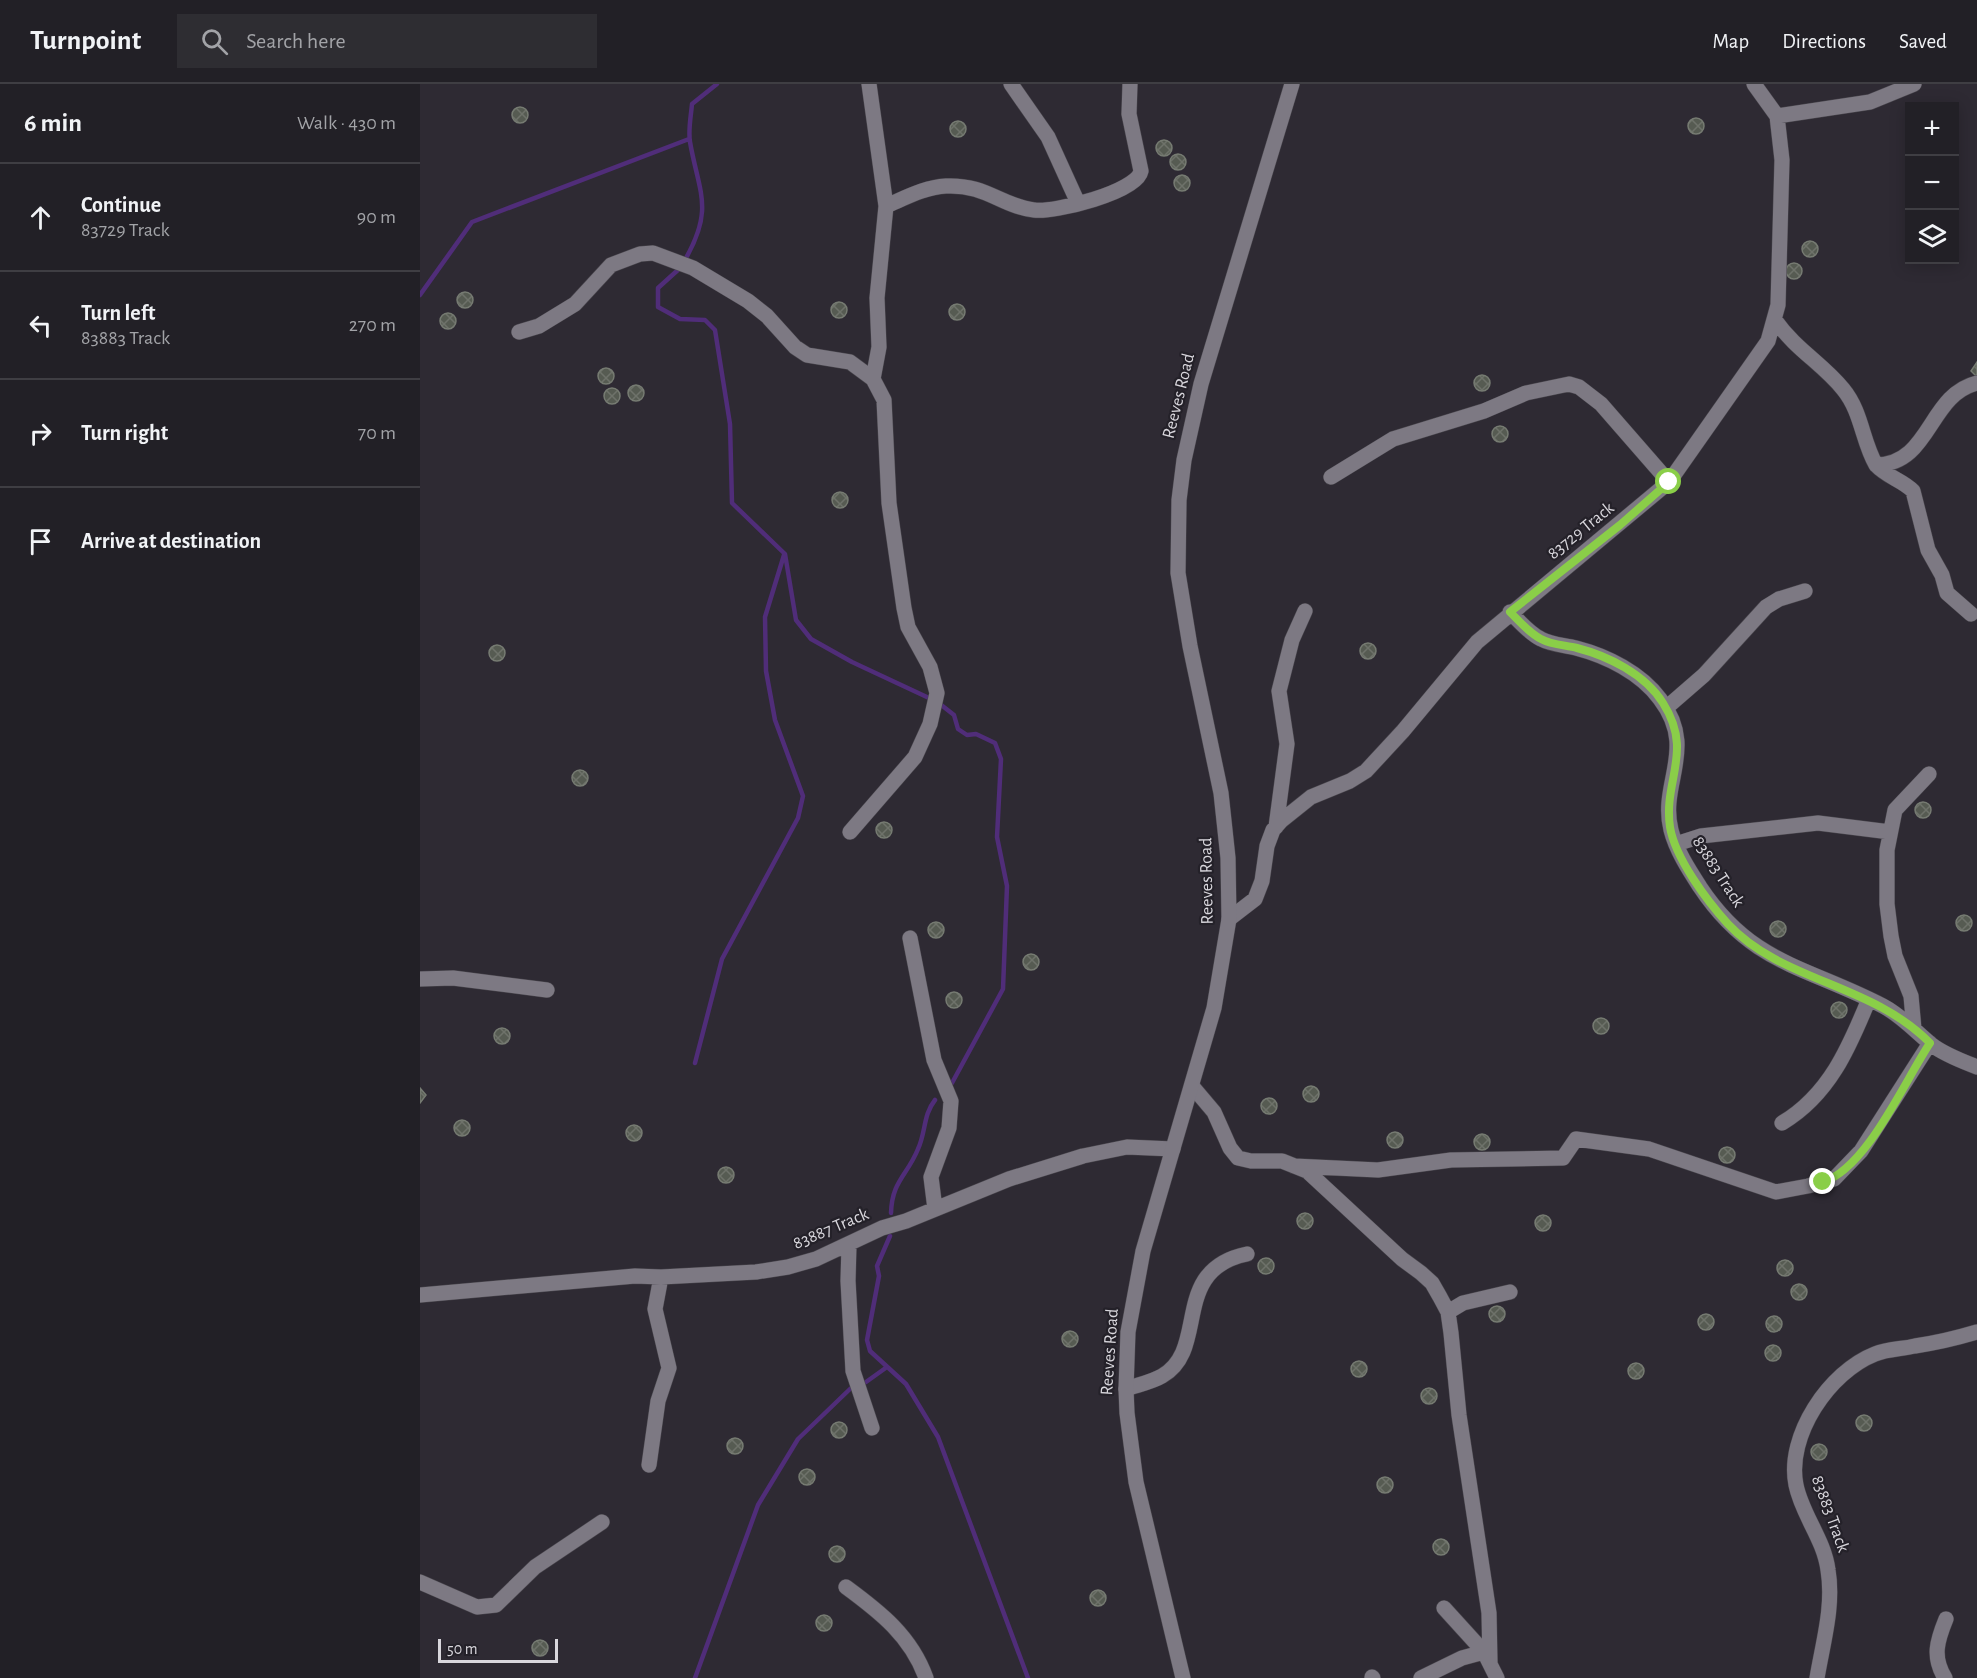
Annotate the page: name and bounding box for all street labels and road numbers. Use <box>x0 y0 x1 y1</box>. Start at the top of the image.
street label: Reeves Road <box>1160 352 1198 440</box>
street label: 83729 Track <box>1544 498 1618 563</box>
street label: 83883 Track <box>1689 833 1748 911</box>
street label: Reeves Road <box>1197 837 1217 925</box>
street label: 83887 Track <box>791 1205 872 1253</box>
street label: Reeves Road <box>1098 1308 1122 1396</box>
street label: 83883 Track <box>1808 1473 1852 1555</box>

